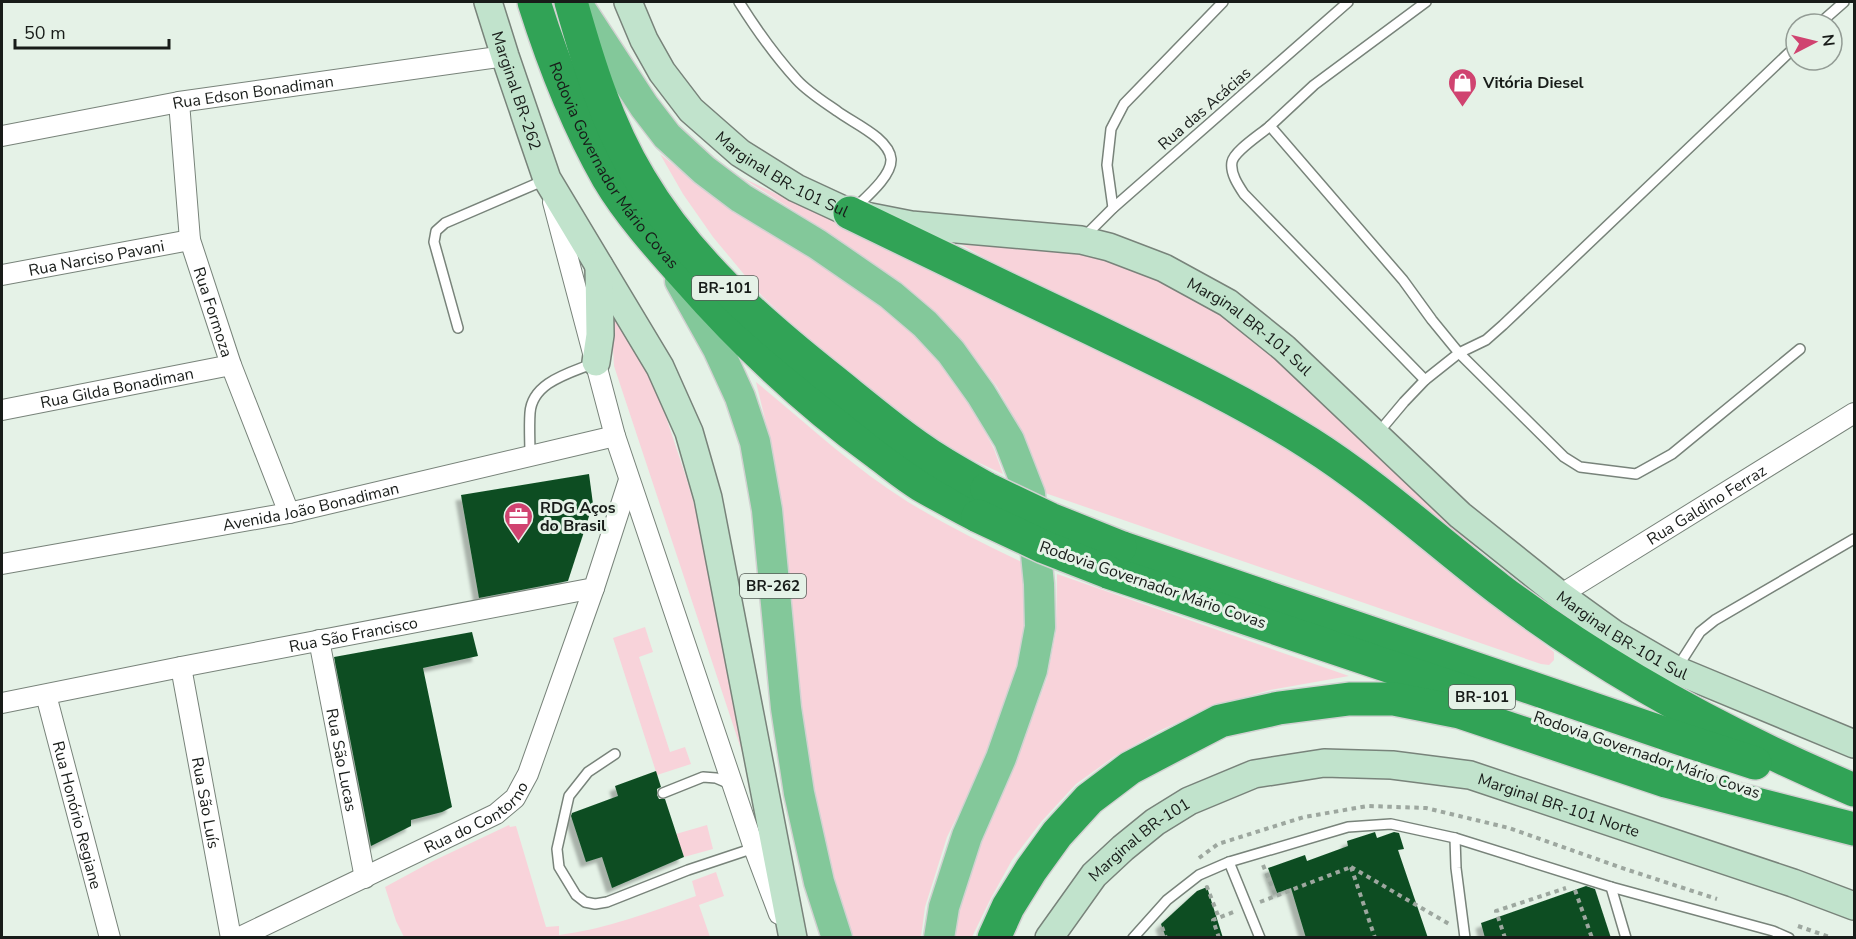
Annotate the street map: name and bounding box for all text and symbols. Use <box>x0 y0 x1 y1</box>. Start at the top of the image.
scale bar <box>15 12 170 50</box>
north arrow <box>1784 12 1844 72</box>
text: 50 m <box>24 21 66 45</box>
street label: Marginal BR-262 <box>486 28 546 153</box>
text: N <box>1816 33 1840 48</box>
street label: Rodovia Governador Mário Covas <box>543 59 684 274</box>
street label: Rua das Acácias <box>1153 62 1256 155</box>
shop icon: Vitória Diesel <box>1446 66 1478 108</box>
street label: Rua Edson Bonadiman <box>171 70 335 115</box>
place label: Vitória Diesel <box>1482 72 1584 94</box>
street label: Marginal BR-101 Sul <box>710 126 852 223</box>
street label: Rua Narciso Pavani <box>27 235 166 282</box>
street label: Rua Formoza <box>188 264 238 360</box>
street label: Marginal BR-101 Sul <box>1183 273 1317 381</box>
road number: BR-101 <box>692 276 758 300</box>
street label: Rua Gilda Bonadiman <box>38 363 196 414</box>
street label: Rua Galdino Ferraz <box>1643 460 1771 551</box>
street label: Avenida João Bonadiman <box>221 477 401 537</box>
place label: RDG Aços do Brasil <box>540 497 616 537</box>
office icon: RDG Aços do Brasil <box>503 500 535 542</box>
street label: Rodovia Governador Mário Covas <box>1036 536 1269 634</box>
road number: BR-262 <box>740 574 806 598</box>
street label: Marginal BR-101 Sul <box>1552 586 1691 686</box>
street label: Rua São Francisco <box>287 612 420 658</box>
road number: BR-101 <box>1449 685 1515 709</box>
street label: Rua São Lucas <box>320 706 362 813</box>
street label: Rodovia Governador Mário Covas <box>1530 706 1763 804</box>
street label: Rua Honório Regiane <box>47 739 107 892</box>
street label: Rua São Luís <box>186 755 224 850</box>
street label: Marginal BR-101 Norte <box>1475 768 1642 843</box>
street label: Rua do Contorno <box>421 778 534 859</box>
street label: Marginal BR-101 <box>1084 793 1194 887</box>

